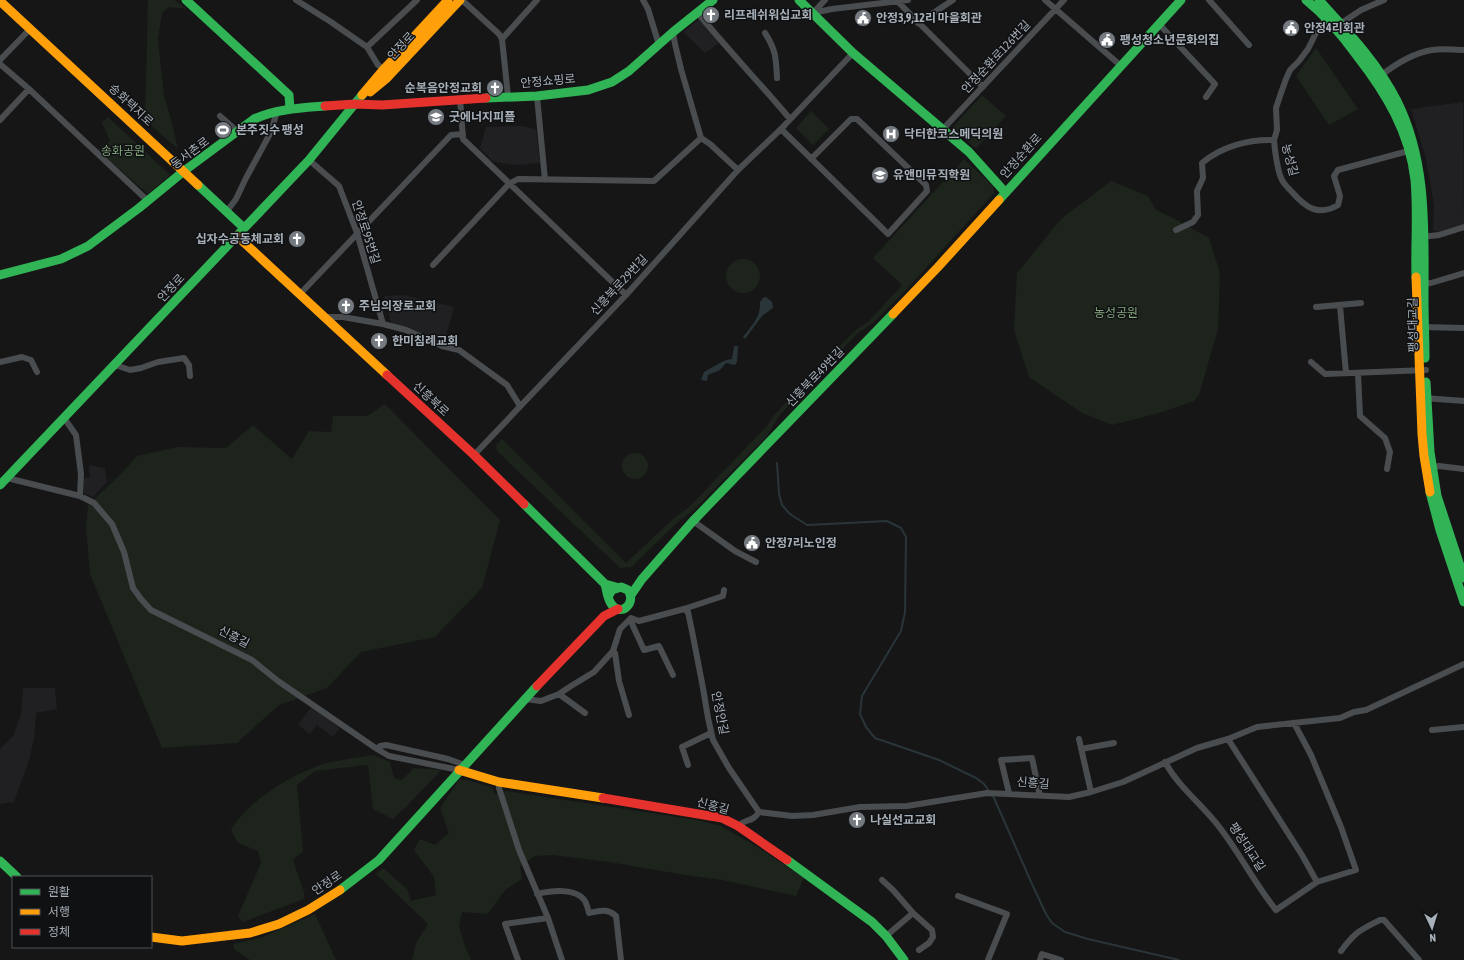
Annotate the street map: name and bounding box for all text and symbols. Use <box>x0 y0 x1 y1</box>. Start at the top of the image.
church icon: 리프레쉬워십교회 <box>701 5 721 25</box>
place label: 리프레쉬워십교회 <box>724 8 812 22</box>
public building icon: 안정3,9,12리 마을회관 <box>853 8 873 28</box>
place label: 안정3,9,12리 마을회관 <box>876 11 982 25</box>
street label: 안정순환로126번길 <box>959 18 1033 96</box>
public building icon: 안정4리회관 <box>1281 18 1301 38</box>
place label: 안정4리회관 <box>1304 21 1365 35</box>
street label: 안정로 <box>385 29 417 63</box>
public building icon: 팽성청소년문화의집 <box>1097 30 1117 50</box>
place label: 팽성청소년문화의집 <box>1120 33 1219 47</box>
street label: 안정쇼핑로 <box>520 72 576 90</box>
church icon: 순복음안정교회 <box>485 78 505 98</box>
street label: 송화택지로 <box>106 81 156 129</box>
place label: 순복음안정교회 <box>405 81 482 95</box>
school or university icon: 굿에너지피플 <box>426 107 446 127</box>
place label: 굿에너지피플 <box>449 110 515 124</box>
sports icon: 본주짓수 팽성 <box>213 120 233 140</box>
place label: 본주짓수 팽성 <box>236 123 304 137</box>
hospital icon: 닥터한코스메딕의원 <box>881 124 901 144</box>
place label: 닥터한코스메딕의원 <box>904 127 1003 141</box>
street label: 안정순환로 <box>997 131 1045 181</box>
street label: 동서촌로 <box>168 134 212 172</box>
street label: 농성길 <box>1279 142 1301 178</box>
park label: 송화공원 <box>101 144 145 158</box>
school or university icon: 유앤미뮤직학원 <box>870 165 890 185</box>
place label: 유앤미뮤직학원 <box>893 168 970 182</box>
street label: 안정로95번길 <box>349 198 383 266</box>
church icon: 십자수공동체교회 <box>287 229 307 249</box>
place label: 십자수공동체교회 <box>196 232 284 246</box>
street label: 신흥북로29번길 <box>587 252 651 318</box>
street label: 안정로 <box>155 271 187 305</box>
church icon: 주님의장로교회 <box>336 296 356 316</box>
street label: 팽성대교길 <box>1406 297 1420 353</box>
place label: 주님의장로교회 <box>359 299 436 313</box>
park label: 농성공원 <box>1094 306 1138 320</box>
church icon: 한미침례교회 <box>369 331 389 351</box>
place label: 한미침례교회 <box>392 334 458 348</box>
street label: 신흥북로49번길 <box>783 344 847 410</box>
street label: 신흥북로 <box>410 379 452 419</box>
public building icon: 안정7리노인정 <box>742 533 762 553</box>
place label: 안정7리노인정 <box>765 536 837 550</box>
street label: 신흥길 <box>216 623 252 651</box>
street label: 안정안길 <box>709 690 731 736</box>
street label: 신흥길 <box>1016 775 1050 791</box>
street label: 신흥길 <box>695 795 731 817</box>
church icon: 나실선교교회 <box>847 810 867 830</box>
place label: 나실선교교회 <box>870 813 936 827</box>
street label: 팽성대교길 <box>1226 820 1268 874</box>
street label: 안정로 <box>309 868 345 898</box>
legend <box>12 876 152 948</box>
text: 원활 <box>48 885 70 899</box>
text: 서행 <box>48 905 70 919</box>
north arrow <box>1412 908 1452 948</box>
text: 정체 <box>48 925 70 939</box>
text: N <box>1429 932 1436 944</box>

